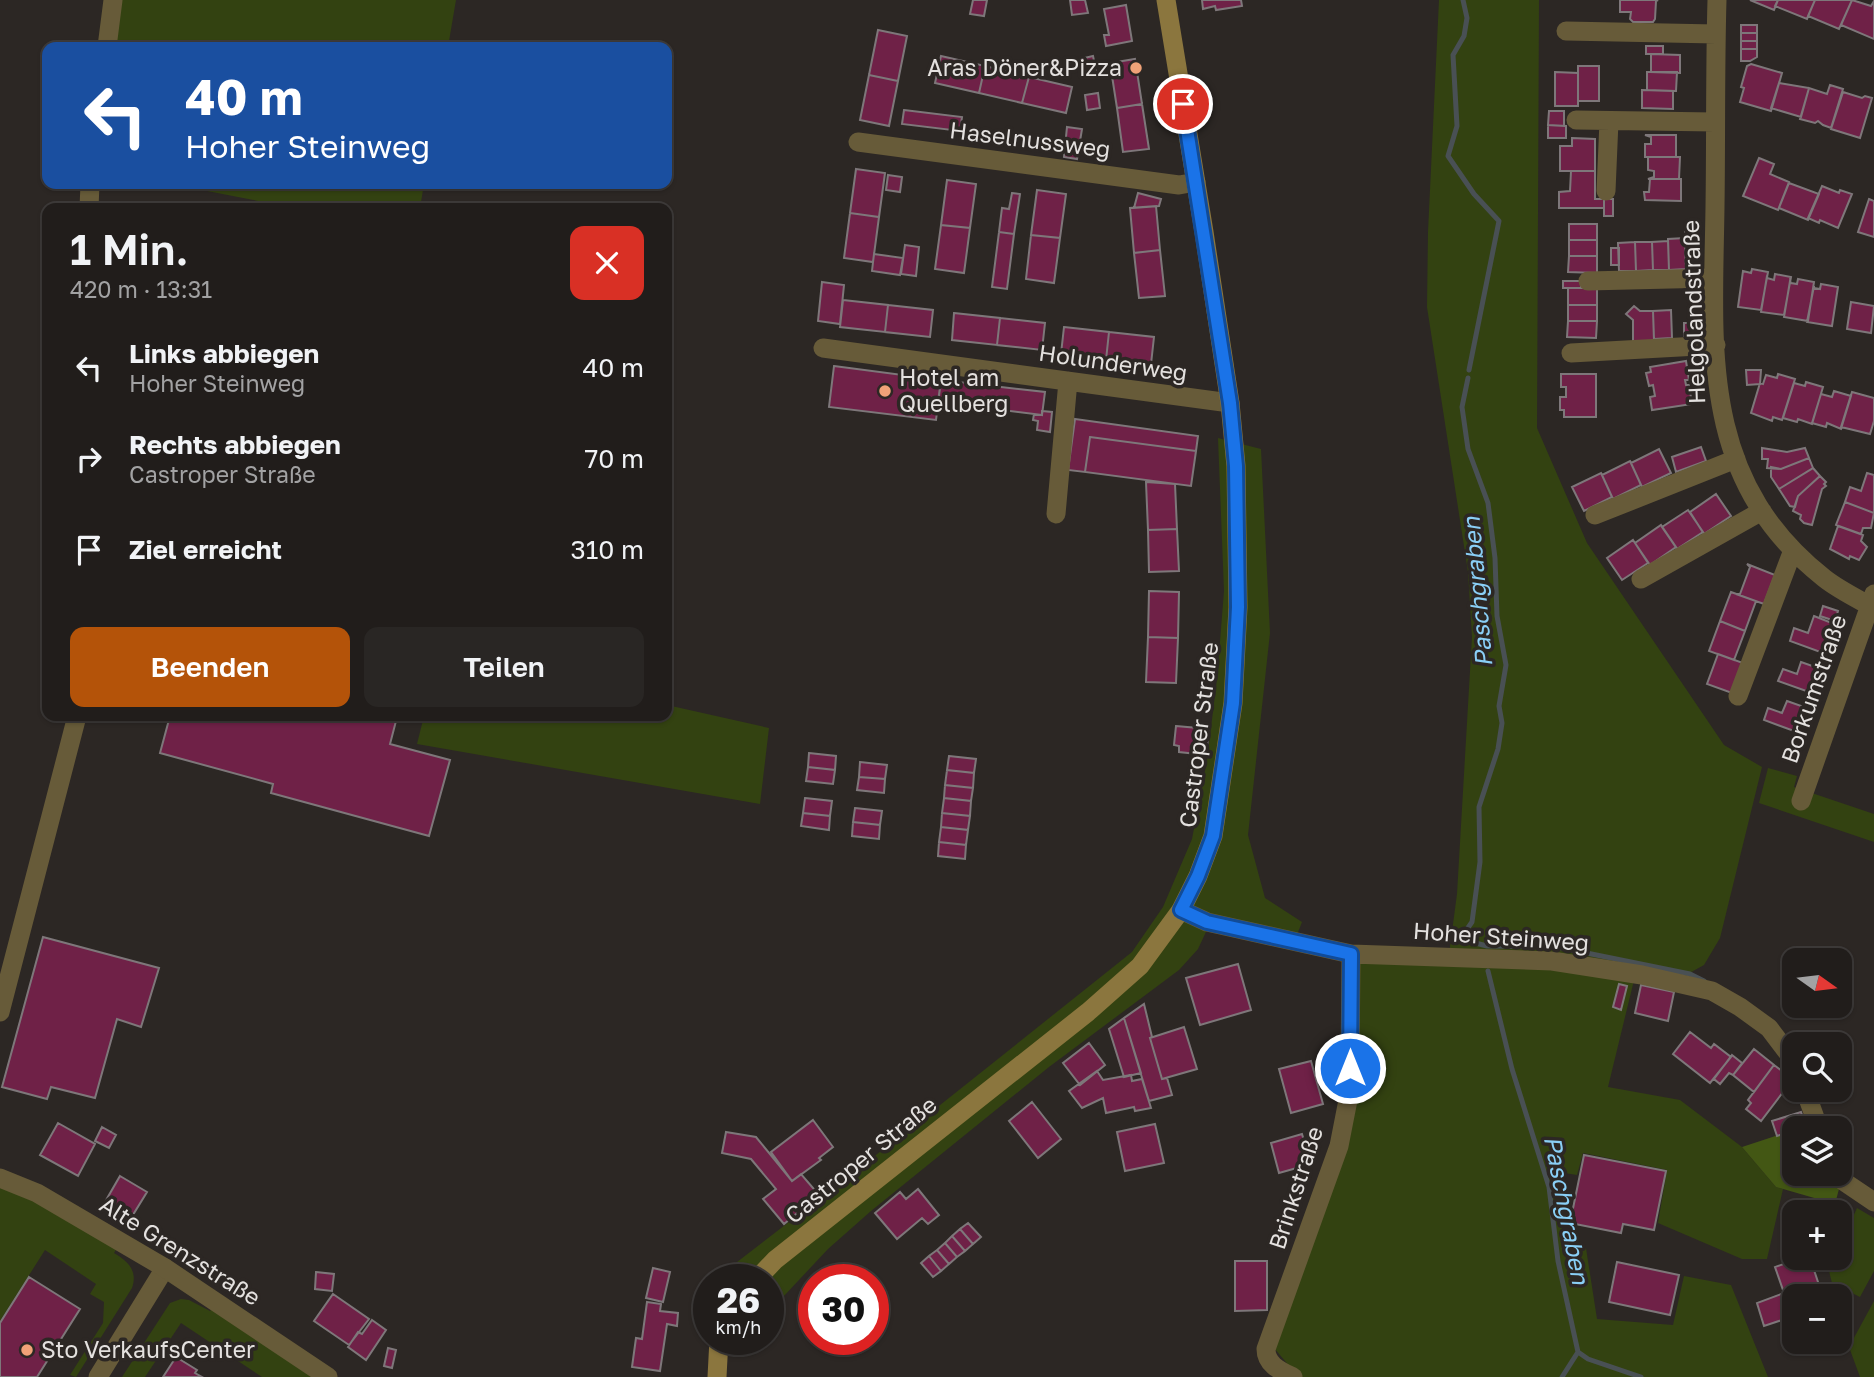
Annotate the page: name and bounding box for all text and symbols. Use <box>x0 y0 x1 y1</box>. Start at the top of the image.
place label: Aras Döner&Pizza <box>927 53 1122 81</box>
marker: Aras Döner&Pizza <box>1128 60 1144 76</box>
text: 40 m <box>185 67 303 126</box>
icon: left <box>70 70 161 161</box>
pin <box>1153 74 1213 134</box>
icon: arrive <box>1164 85 1202 123</box>
street label: Haselnussweg <box>948 115 1112 163</box>
text: Hoher Steinweg <box>185 127 430 165</box>
street label: Helgolandstraße <box>1676 219 1710 405</box>
text: 1 Min. <box>70 224 188 274</box>
button: close <box>570 226 644 300</box>
text: 420 m · 13:31 <box>70 275 212 303</box>
text: Links abbiegen <box>129 338 319 369</box>
street label: Holunderweg <box>1037 338 1189 386</box>
icon: left <box>70 349 108 387</box>
text: 40 m <box>583 352 644 383</box>
place label: Hotel am Quellberg <box>899 363 1008 417</box>
text: Hoher Steinweg <box>129 369 305 397</box>
marker: Hotel am Quellberg <box>877 383 893 399</box>
text: Rechts abbiegen <box>129 429 341 460</box>
icon: right <box>70 440 108 478</box>
text: 70 m <box>585 443 644 474</box>
text: Castroper Straße <box>129 460 316 488</box>
water label: Paschgraben <box>1455 515 1499 668</box>
icon: arrive <box>70 531 108 569</box>
text: Ziel erreicht <box>129 534 282 565</box>
text: 310 m <box>571 534 644 565</box>
street label: Borkumstraße <box>1775 611 1852 767</box>
button: Beenden <box>70 627 350 707</box>
button: Teilen <box>364 627 644 707</box>
street label: Castroper Straße <box>1173 641 1223 829</box>
street label: Hoher Steinweg <box>1412 916 1590 956</box>
north arrow <box>1782 948 1852 1018</box>
map controls <box>1782 948 1852 1354</box>
position arrow <box>1313 1031 1387 1105</box>
button: search <box>1782 1032 1852 1102</box>
street label: Castroper Straße <box>779 1090 942 1229</box>
button: layers <box>1782 1116 1852 1186</box>
street label: Brinkstraße <box>1262 1123 1328 1253</box>
water label: Paschgraben <box>1538 1133 1596 1288</box>
street label: Alte Grenzstraße <box>95 1189 266 1311</box>
button: + <box>1782 1200 1852 1270</box>
speed limit sign: 30 <box>798 1264 889 1355</box>
text: 26 <box>717 1279 760 1321</box>
button: − <box>1782 1284 1852 1354</box>
text: km/h <box>716 1316 761 1338</box>
place label: Sto VerkaufsCenter <box>41 1335 255 1363</box>
marker: Sto VerkaufsCenter <box>19 1342 35 1358</box>

